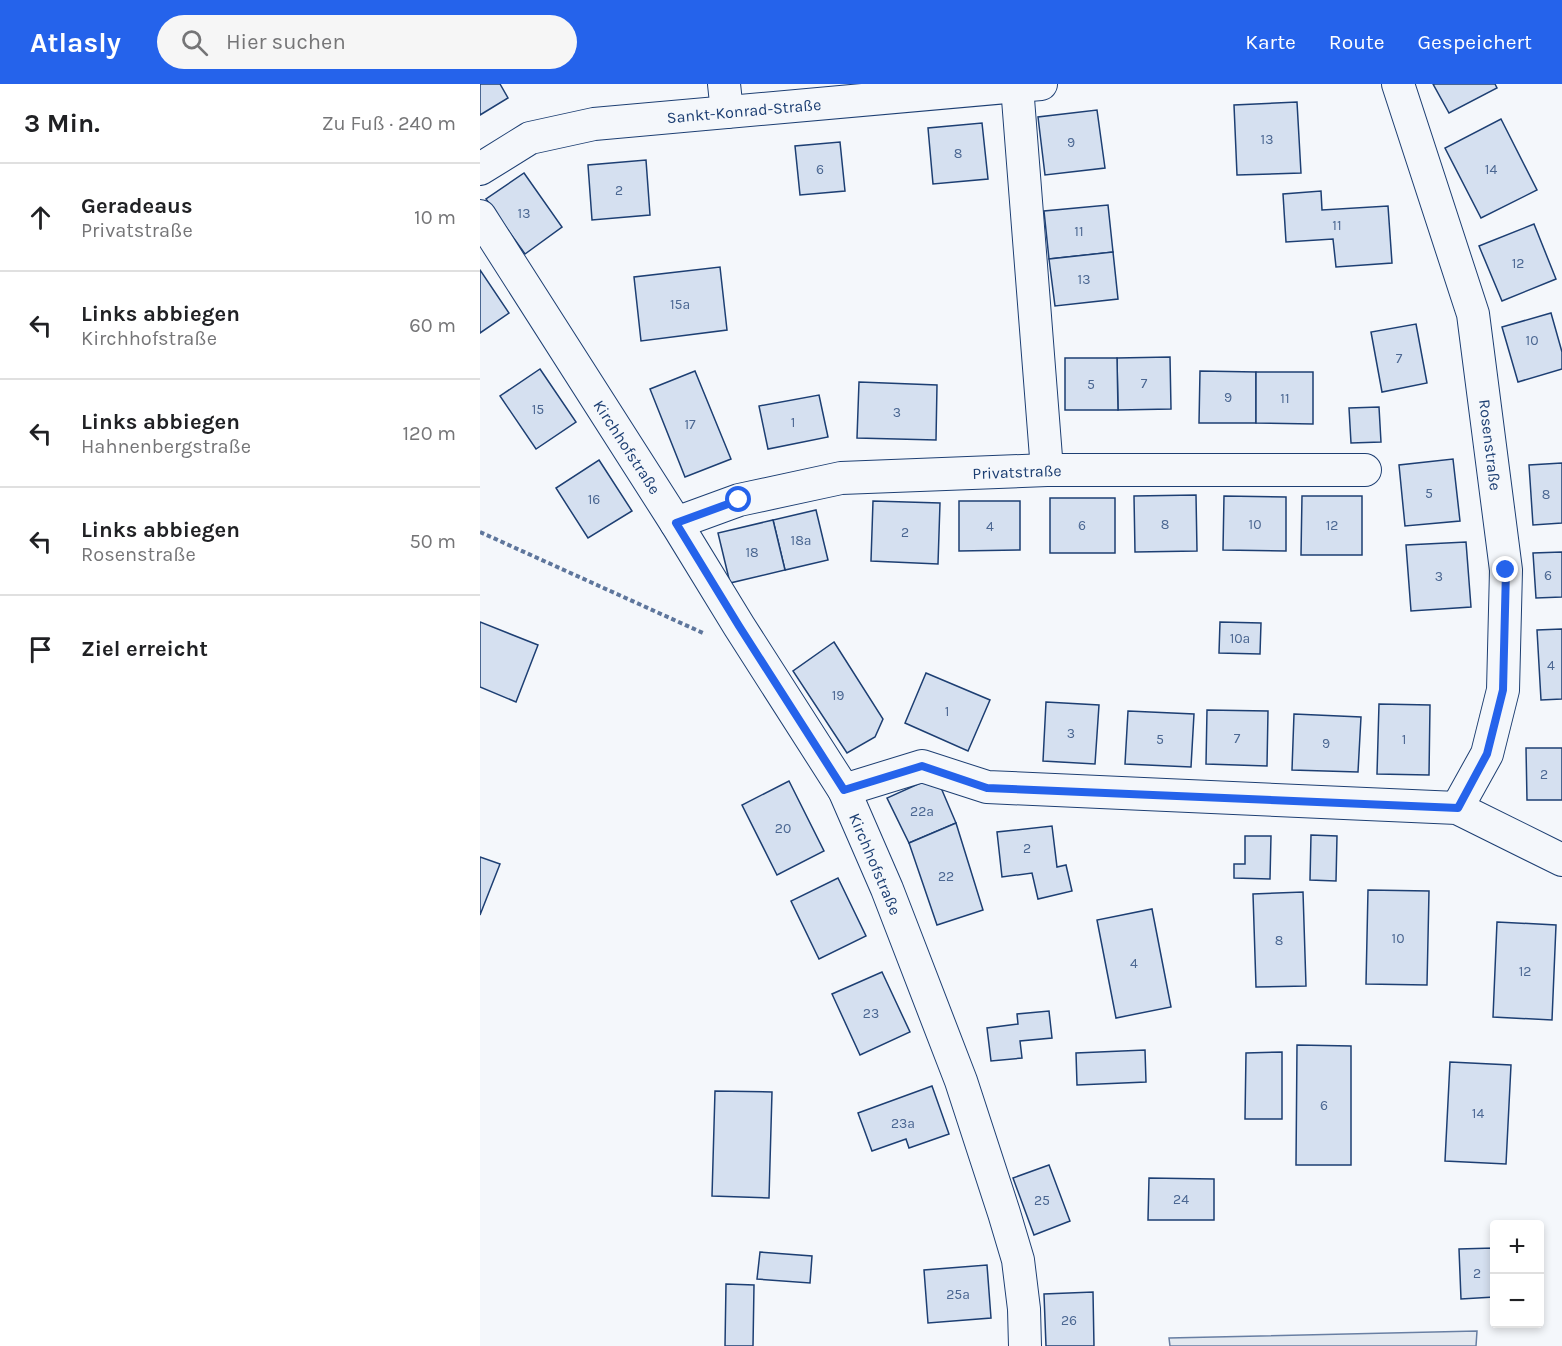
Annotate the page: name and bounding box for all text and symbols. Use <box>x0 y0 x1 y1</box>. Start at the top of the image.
search box <box>157 15 577 69</box>
text: Atlasly <box>30 26 121 59</box>
icon: search <box>178 26 211 59</box>
text: Hier suchen <box>226 29 346 55</box>
text: Karte <box>1245 30 1296 54</box>
text: Route <box>1329 30 1385 54</box>
text: Gespeichert <box>1418 30 1532 54</box>
street label: Sankt-Konrad-Straße <box>666 95 822 127</box>
text: 3 Min. <box>24 108 100 139</box>
text: Zu Fuß · 240 m <box>322 112 456 135</box>
house number: 13 <box>1261 131 1273 148</box>
house number: 9 <box>1067 134 1075 151</box>
house number: 8 <box>954 145 962 162</box>
house number: 6 <box>816 161 824 178</box>
house number: 14 <box>1485 161 1497 178</box>
house number: 2 <box>615 182 623 199</box>
text: Geradeaus <box>81 193 193 219</box>
icon: ahead <box>24 201 57 234</box>
house number: 13 <box>518 205 530 222</box>
text: 10 m <box>414 206 456 229</box>
house number: 11 <box>1332 217 1342 234</box>
text: Privatstraße <box>81 219 193 242</box>
house number: 11 <box>1074 223 1084 240</box>
house number: 12 <box>1512 255 1524 272</box>
house number: 13 <box>1078 271 1090 288</box>
house number: 15a <box>670 296 690 313</box>
text: Links abbiegen <box>81 301 240 327</box>
icon: left <box>24 309 57 342</box>
text: 60 m <box>409 314 456 337</box>
text: Kirchhofstraße <box>81 327 217 350</box>
house number: 10 <box>1526 332 1538 349</box>
house number: 7 <box>1396 350 1403 367</box>
house number: 7 <box>1141 375 1148 392</box>
house number: 5 <box>1087 376 1095 393</box>
house number: 9 <box>1224 389 1232 406</box>
house number: 11 <box>1280 390 1290 407</box>
street label: Kirchhofstraße <box>589 396 665 498</box>
street label: Rosenstraße <box>1475 398 1505 492</box>
house number: 15 <box>532 401 544 418</box>
house number: 3 <box>893 404 901 421</box>
text: Links abbiegen <box>81 409 240 435</box>
house number: 1 <box>791 414 795 431</box>
house number: 17 <box>684 416 696 433</box>
icon: left <box>24 417 57 450</box>
text: 120 m <box>402 422 456 445</box>
text: Hahnenbergstraße <box>81 435 251 458</box>
street label: Privatstraße <box>972 461 1062 483</box>
house number: 5 <box>1425 485 1433 502</box>
route start <box>725 486 751 512</box>
house number: 8 <box>1542 486 1550 503</box>
house number: 16 <box>588 491 600 508</box>
house number: 8 <box>1161 516 1169 533</box>
house number: 10 <box>1249 516 1261 533</box>
text: Links abbiegen <box>81 517 240 543</box>
house number: 6 <box>1078 517 1086 534</box>
house number: 12 <box>1326 517 1338 534</box>
house number: 4 <box>986 518 994 535</box>
house number: 2 <box>901 524 909 541</box>
icon: left <box>24 525 57 558</box>
text: 50 m <box>409 530 456 553</box>
house number: 18a <box>791 532 811 549</box>
text: Rosenstraße <box>81 543 196 566</box>
house number: 18 <box>745 544 759 561</box>
route end <box>1492 556 1518 582</box>
house number: 6 <box>1544 567 1552 584</box>
house number: 3 <box>1435 568 1443 585</box>
house number: 10a <box>1230 630 1250 647</box>
icon: arrive <box>24 633 57 666</box>
text: Ziel erreicht <box>81 636 208 662</box>
house number: 4 <box>1547 657 1555 674</box>
house number: 19 <box>832 687 844 704</box>
house number: 1 <box>945 703 949 720</box>
house number: 3 <box>1067 725 1075 742</box>
house number: 7 <box>1234 730 1241 747</box>
house number: 5 <box>1156 731 1164 748</box>
house number: 1 <box>1402 731 1406 748</box>
house number: 9 <box>1322 735 1330 752</box>
house number: 2 <box>1540 766 1548 783</box>
house number: 22a <box>910 803 934 820</box>
street label: Kirchhofstraße <box>845 810 905 918</box>
house number: 20 <box>775 820 791 837</box>
house number: 2 <box>1023 840 1031 857</box>
house number: 22 <box>938 868 954 885</box>
house number: 10 <box>1392 930 1404 947</box>
house number: 8 <box>1275 932 1283 949</box>
house number: 4 <box>1130 955 1138 972</box>
house number: 12 <box>1519 963 1531 980</box>
house number: 23 <box>863 1005 879 1022</box>
house number: 6 <box>1320 1097 1328 1114</box>
house number: 14 <box>1472 1105 1484 1122</box>
house number: 23a <box>891 1115 915 1132</box>
house number: 24 <box>1173 1191 1189 1208</box>
house number: 25 <box>1034 1192 1050 1209</box>
map controls <box>1490 1220 1544 1328</box>
button: + <box>1490 1220 1544 1274</box>
house number: 2 <box>1473 1265 1481 1282</box>
button: − <box>1490 1274 1544 1328</box>
house number: 25a <box>946 1286 970 1303</box>
house number: 26 <box>1061 1312 1077 1329</box>

